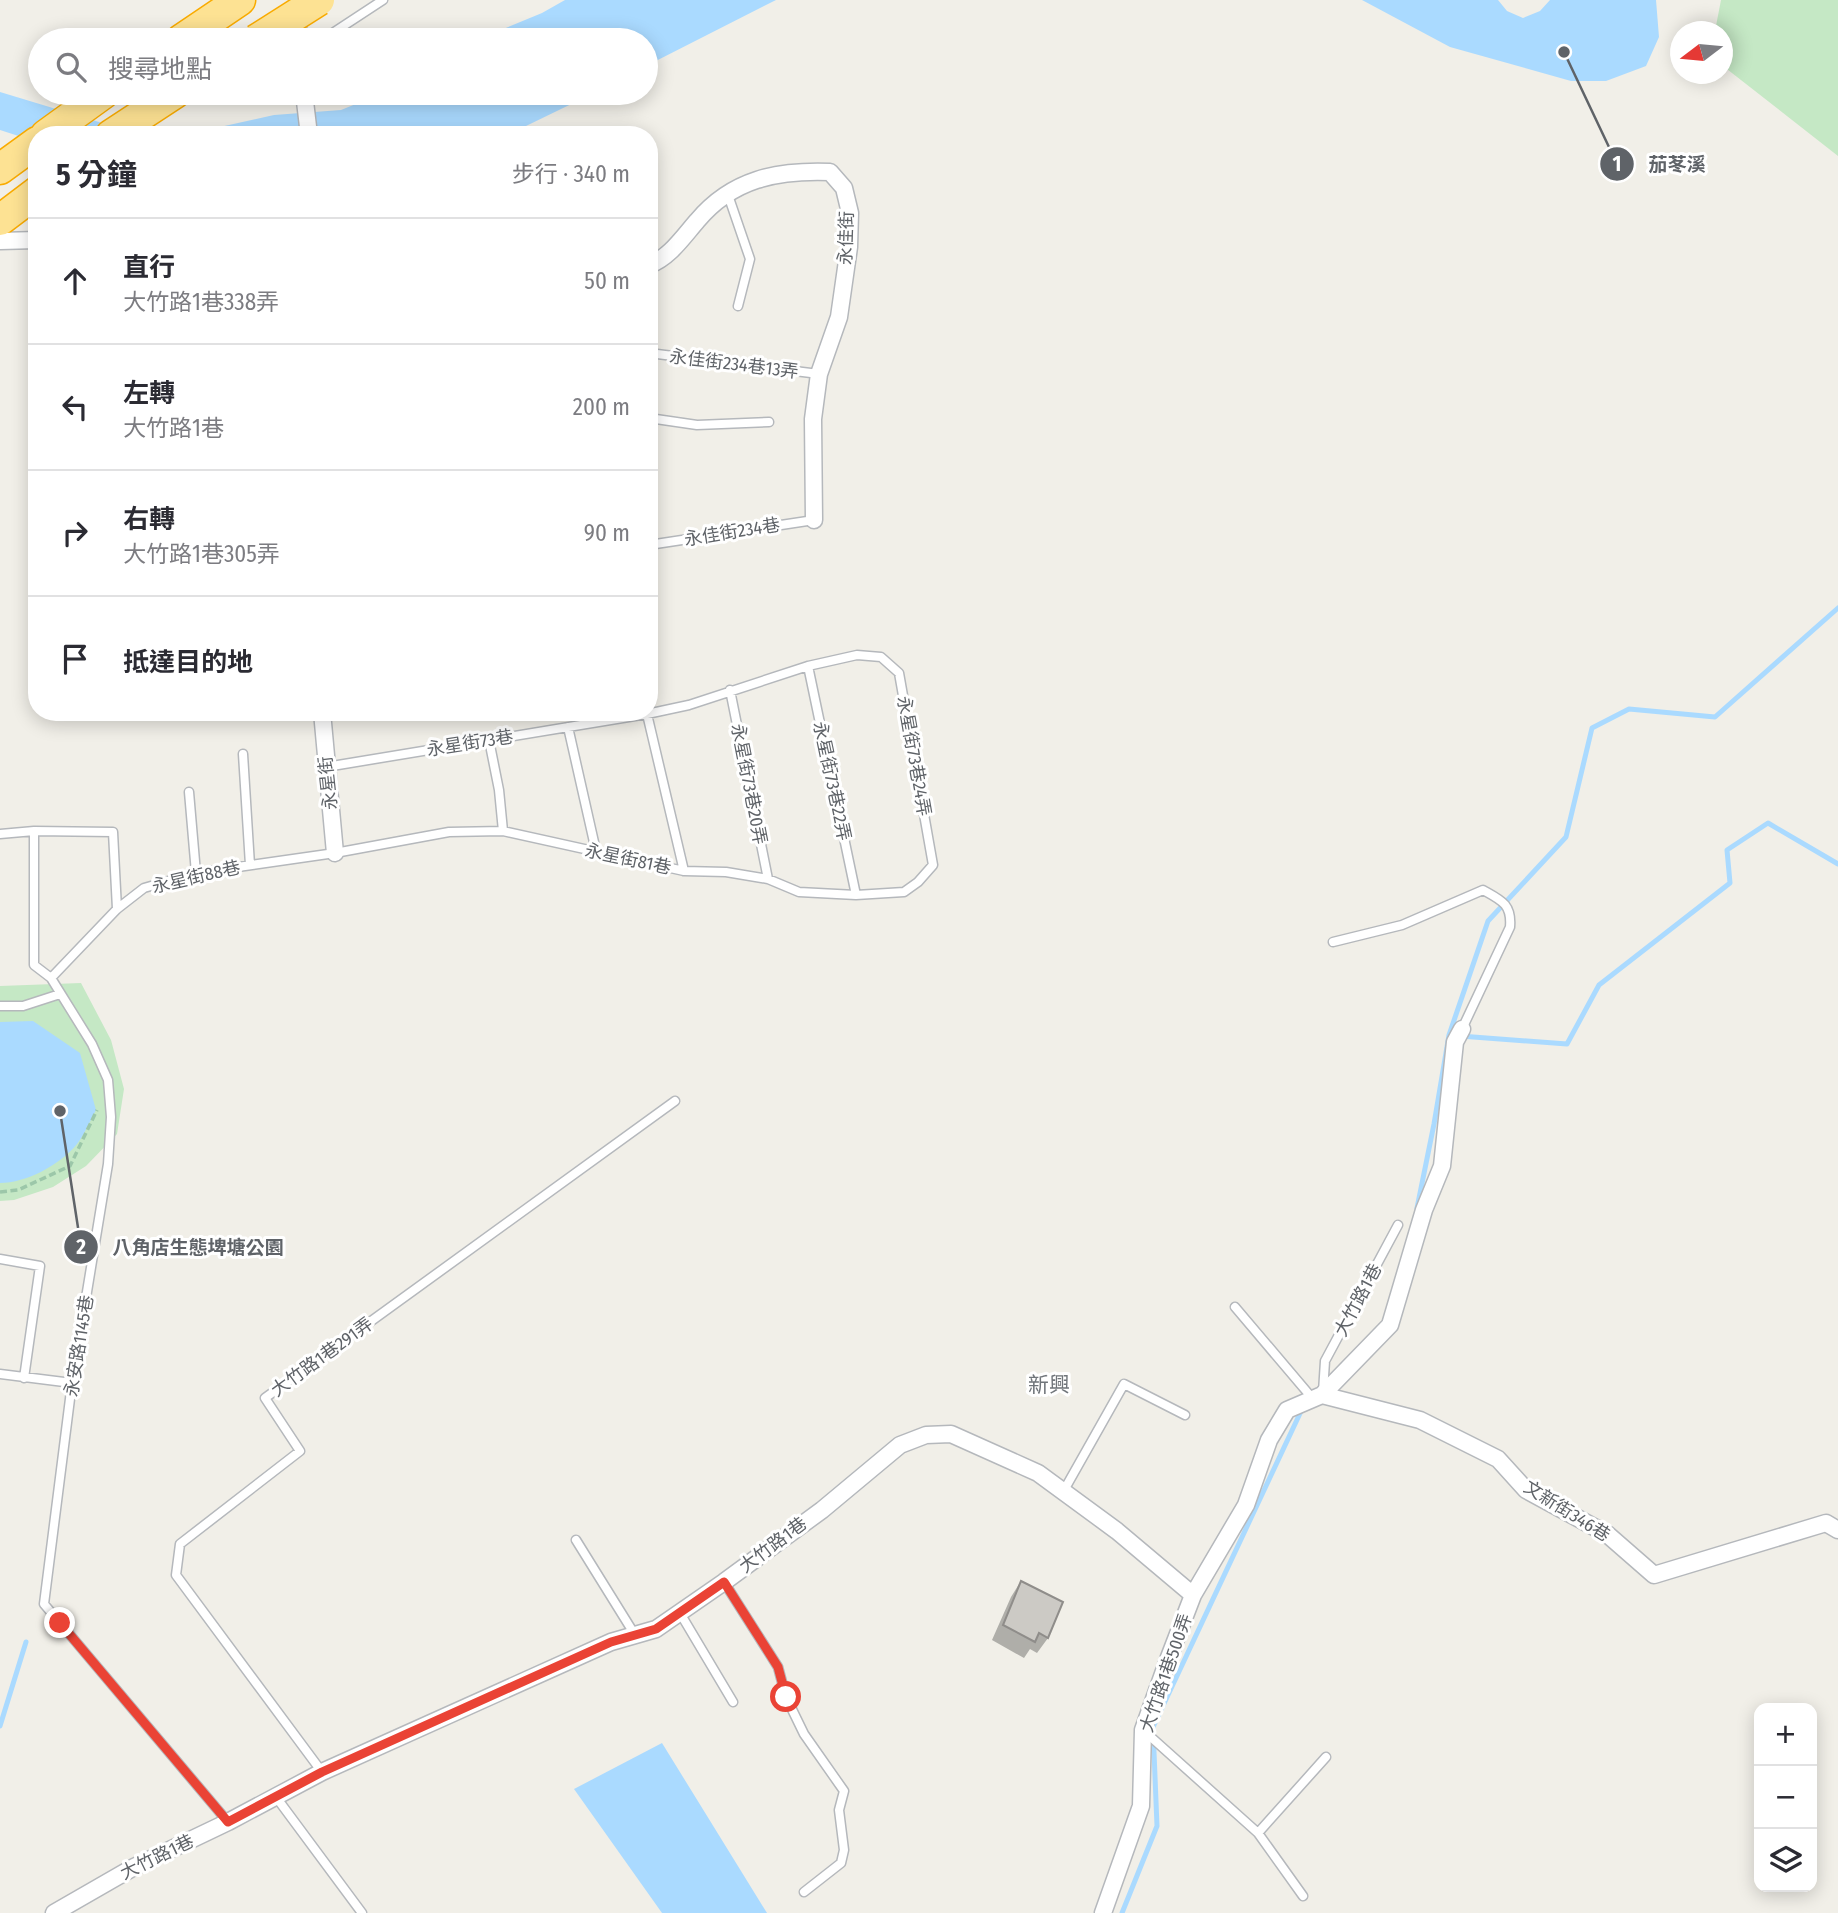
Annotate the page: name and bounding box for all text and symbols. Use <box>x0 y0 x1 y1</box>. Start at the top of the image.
north arrow <box>1670 21 1733 84</box>
search box <box>28 28 658 105</box>
icon: search <box>52 48 90 86</box>
text: 搜尋地點 <box>108 54 212 85</box>
callout: 茄苳溪 <box>1599 144 1719 184</box>
text: 1 <box>1613 151 1621 177</box>
text: 茄苳溪 <box>1648 153 1706 176</box>
text: 5 分鐘 <box>56 157 137 193</box>
text: 步行 · 340 m <box>512 160 630 188</box>
street label: 永佳街 <box>834 211 858 265</box>
text: 直行 <box>123 252 175 283</box>
icon: ahead <box>56 262 94 300</box>
text: 50 m <box>584 267 630 295</box>
text: 大竹路1巷338弄 <box>123 288 279 316</box>
street label: 永佳街234巷13弄 <box>668 345 800 383</box>
text: 左轉 <box>123 378 175 409</box>
icon: left <box>56 388 94 426</box>
text: 200 m <box>573 393 630 421</box>
text: 大竹路1巷 <box>123 414 224 442</box>
text: 右轉 <box>123 504 175 535</box>
icon: right <box>56 514 94 552</box>
street label: 永佳街234巷 <box>683 514 781 550</box>
text: 90 m <box>584 519 630 547</box>
text: 大竹路1巷305弄 <box>123 540 280 568</box>
icon: arrive <box>56 640 94 678</box>
text: 抵達目的地 <box>123 647 253 678</box>
street label: 永星街73巷24弄 <box>893 694 935 818</box>
street label: 永星街73巷22弄 <box>809 719 855 843</box>
street label: 永星街73巷20弄 <box>727 722 771 846</box>
street label: 永星街73巷 <box>425 725 515 761</box>
street label: 永星街 <box>314 755 342 811</box>
street label: 永星街81巷 <box>583 839 673 879</box>
street label: 永星街88巷 <box>150 856 242 898</box>
callout: 八角店生態埤塘公園 <box>63 1227 297 1267</box>
text: 2 <box>75 1234 86 1260</box>
text: 八角店生態埤塘公園 <box>112 1236 284 1259</box>
street label: 大竹路1巷 <box>1330 1260 1386 1340</box>
street label: 永安路1145巷 <box>60 1294 98 1398</box>
street label: 大竹路1巷291弄 <box>267 1313 377 1401</box>
district label: 新興 <box>1028 1372 1070 1398</box>
street label: 文新街346巷 <box>1520 1476 1614 1546</box>
street label: 大竹路1巷 <box>735 1512 811 1578</box>
route end <box>44 1607 75 1638</box>
street label: 大竹路1巷500弄 <box>1135 1611 1197 1735</box>
route start <box>770 1681 801 1712</box>
map controls <box>1754 1703 1817 1892</box>
button: + <box>1754 1703 1817 1766</box>
button: − <box>1754 1766 1817 1829</box>
button: layers <box>1754 1829 1817 1892</box>
street label: 大竹路1巷 <box>117 1830 197 1884</box>

